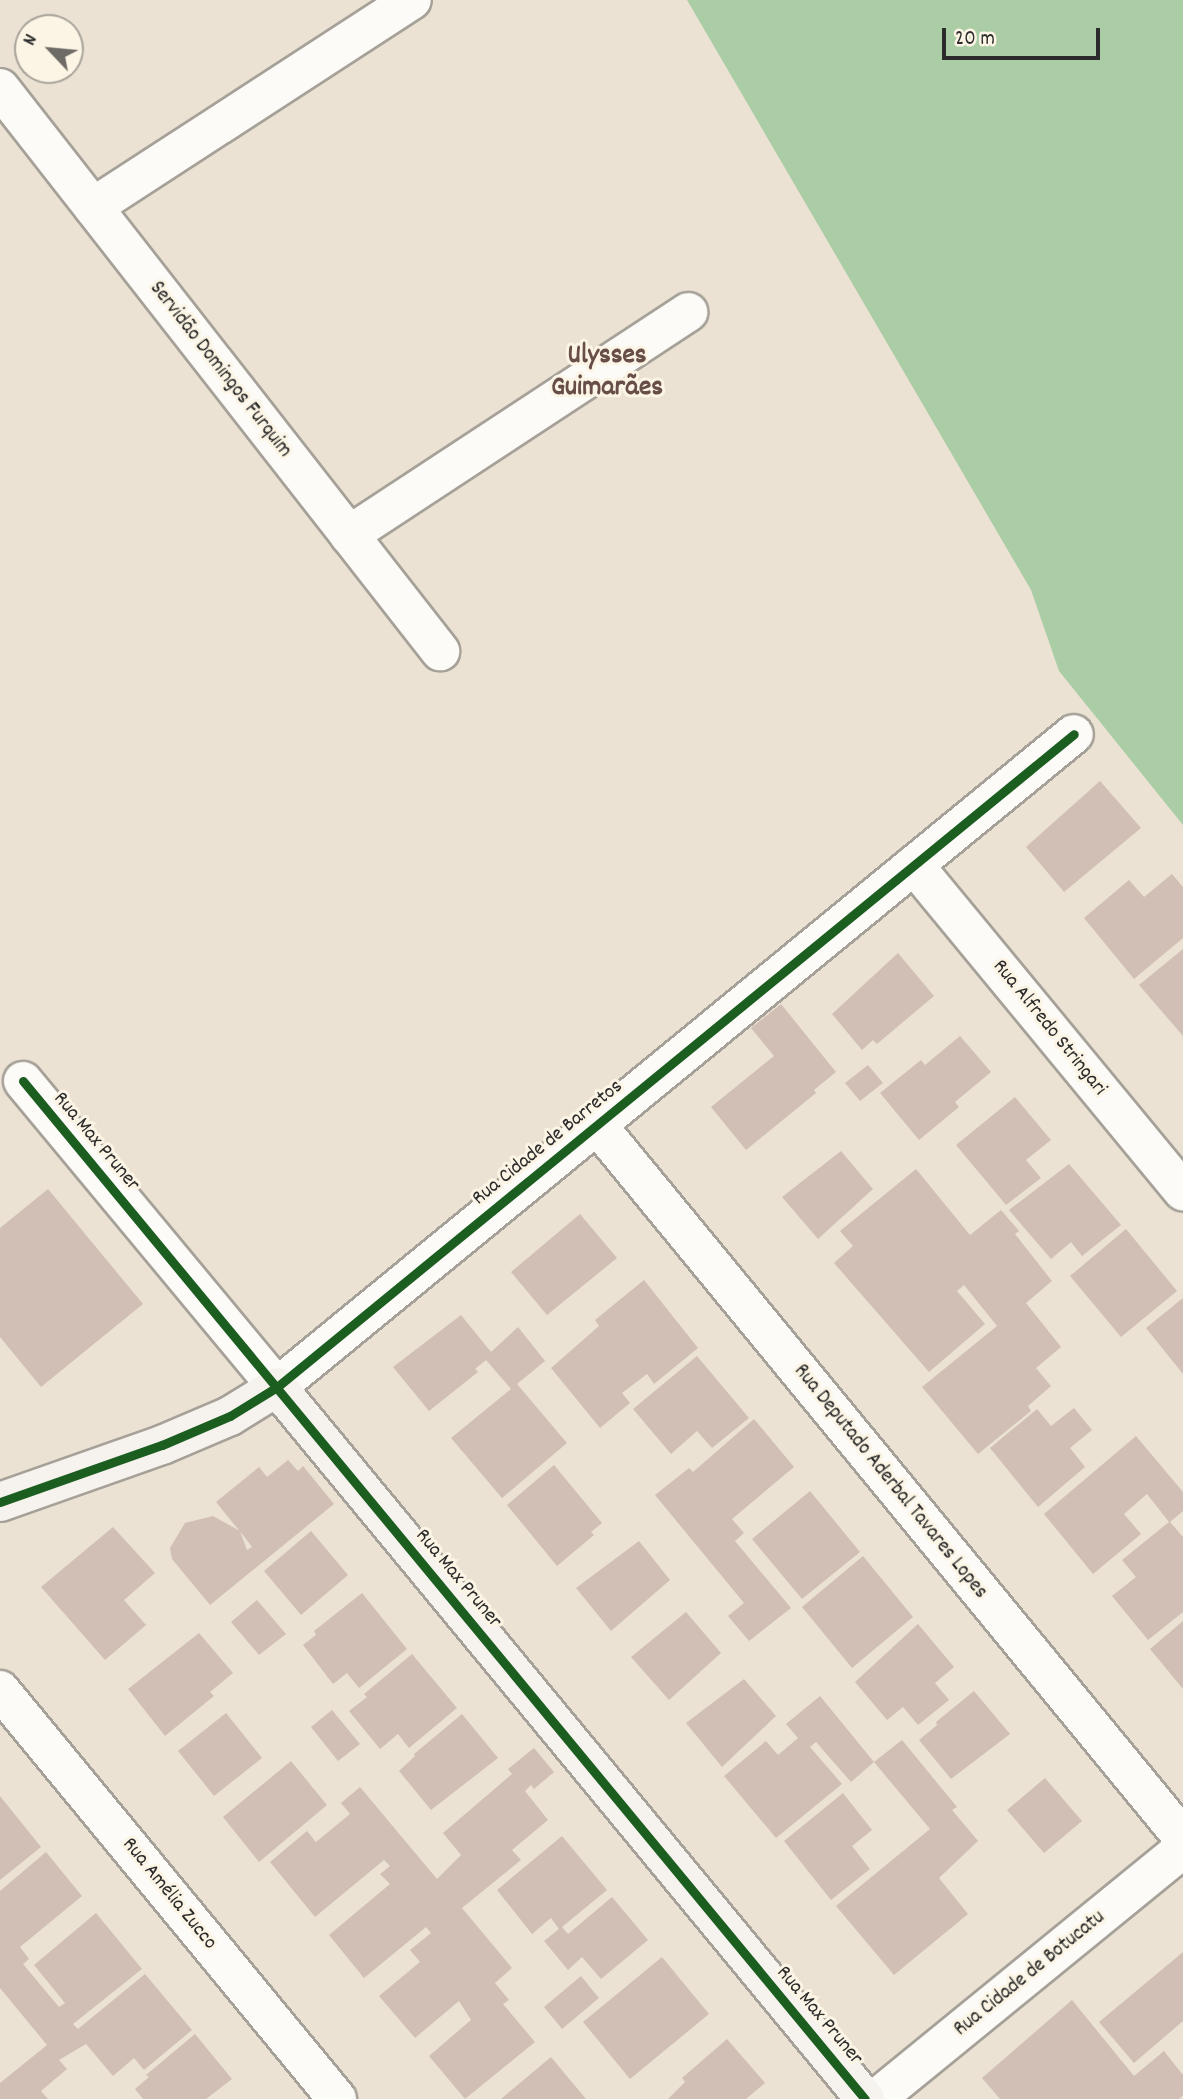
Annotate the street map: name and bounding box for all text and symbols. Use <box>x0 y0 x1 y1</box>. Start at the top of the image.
north arrow <box>14 14 84 84</box>
scale bar <box>945 14 1102 58</box>
text: 20 m <box>955 25 995 55</box>
text: N <box>17 30 46 51</box>
street label: Servidão Domingos Furquim <box>143 277 297 463</box>
district label: Ulysses Guimarães <box>551 340 663 406</box>
street label: Rua Alfredo Stringari <box>986 955 1112 1101</box>
street label: Rua Cidade de Barretos <box>468 1075 628 1211</box>
street label: Rua Max Pruner <box>47 1087 145 1197</box>
street label: Rua Deputado Aderbal Tavares Lopes <box>787 1360 993 1604</box>
street label: Rua Max Pruner <box>409 1524 507 1634</box>
street label: Rua Amélia Zucco <box>116 1833 222 1955</box>
street label: Rua Cidade de Botucatu <box>949 1905 1111 2043</box>
street label: Rua Max Pruner <box>770 1961 868 2071</box>

